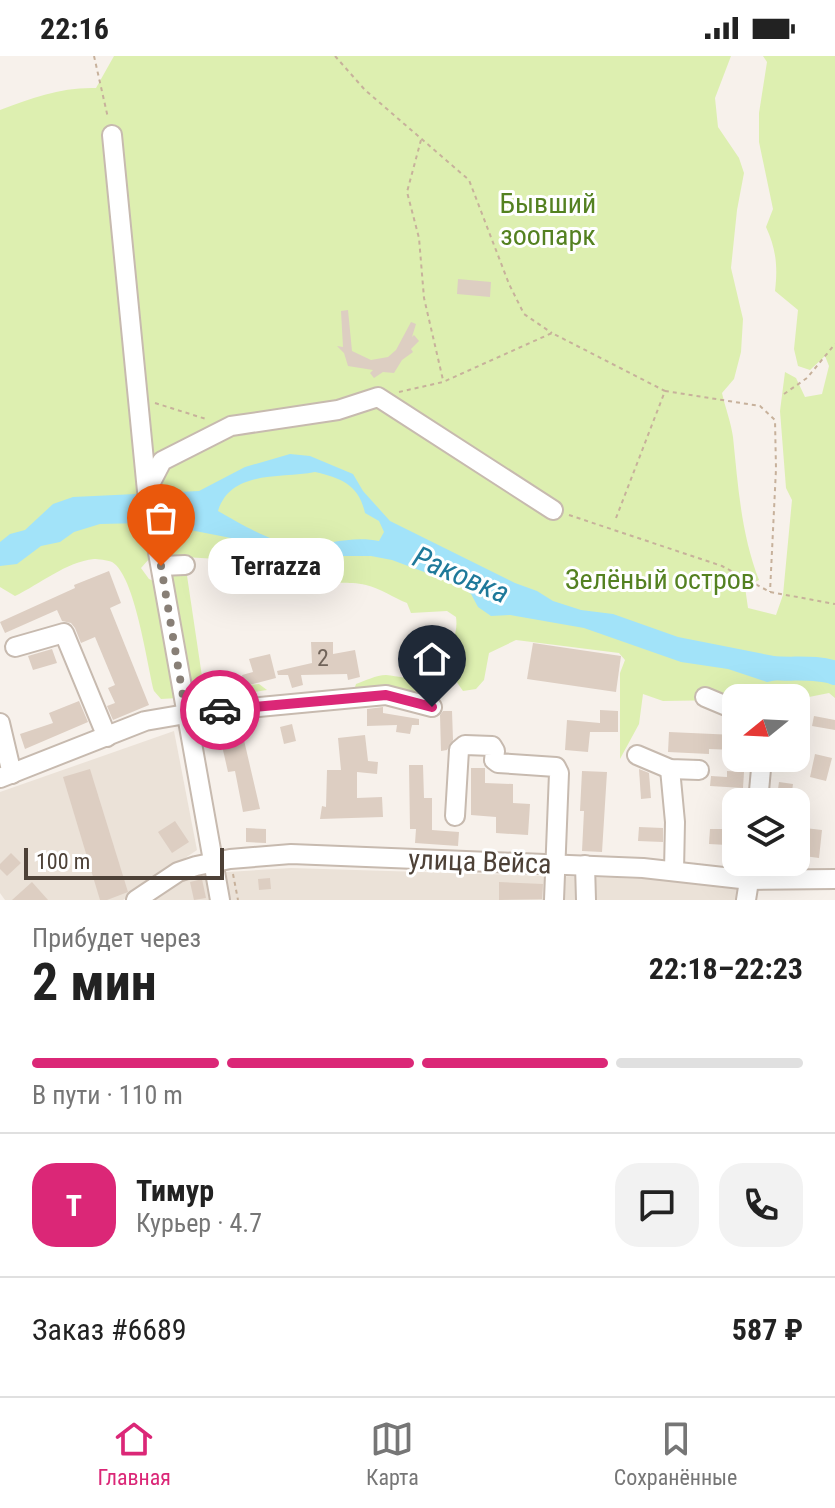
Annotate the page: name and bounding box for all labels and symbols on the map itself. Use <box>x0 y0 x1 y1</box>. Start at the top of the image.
park label: Бывший зоопарк <box>500 187 596 252</box>
pin <box>127 484 195 566</box>
callout: Terrazza <box>209 538 345 594</box>
water label: Раковка <box>408 539 514 610</box>
park label: Зелёный остров <box>565 563 755 596</box>
pin <box>398 625 466 707</box>
house number: 2 <box>317 644 329 672</box>
courier <box>180 670 260 750</box>
north arrow <box>722 684 810 772</box>
street label: улица Вейса <box>408 843 552 880</box>
scale bar <box>24 844 224 880</box>

